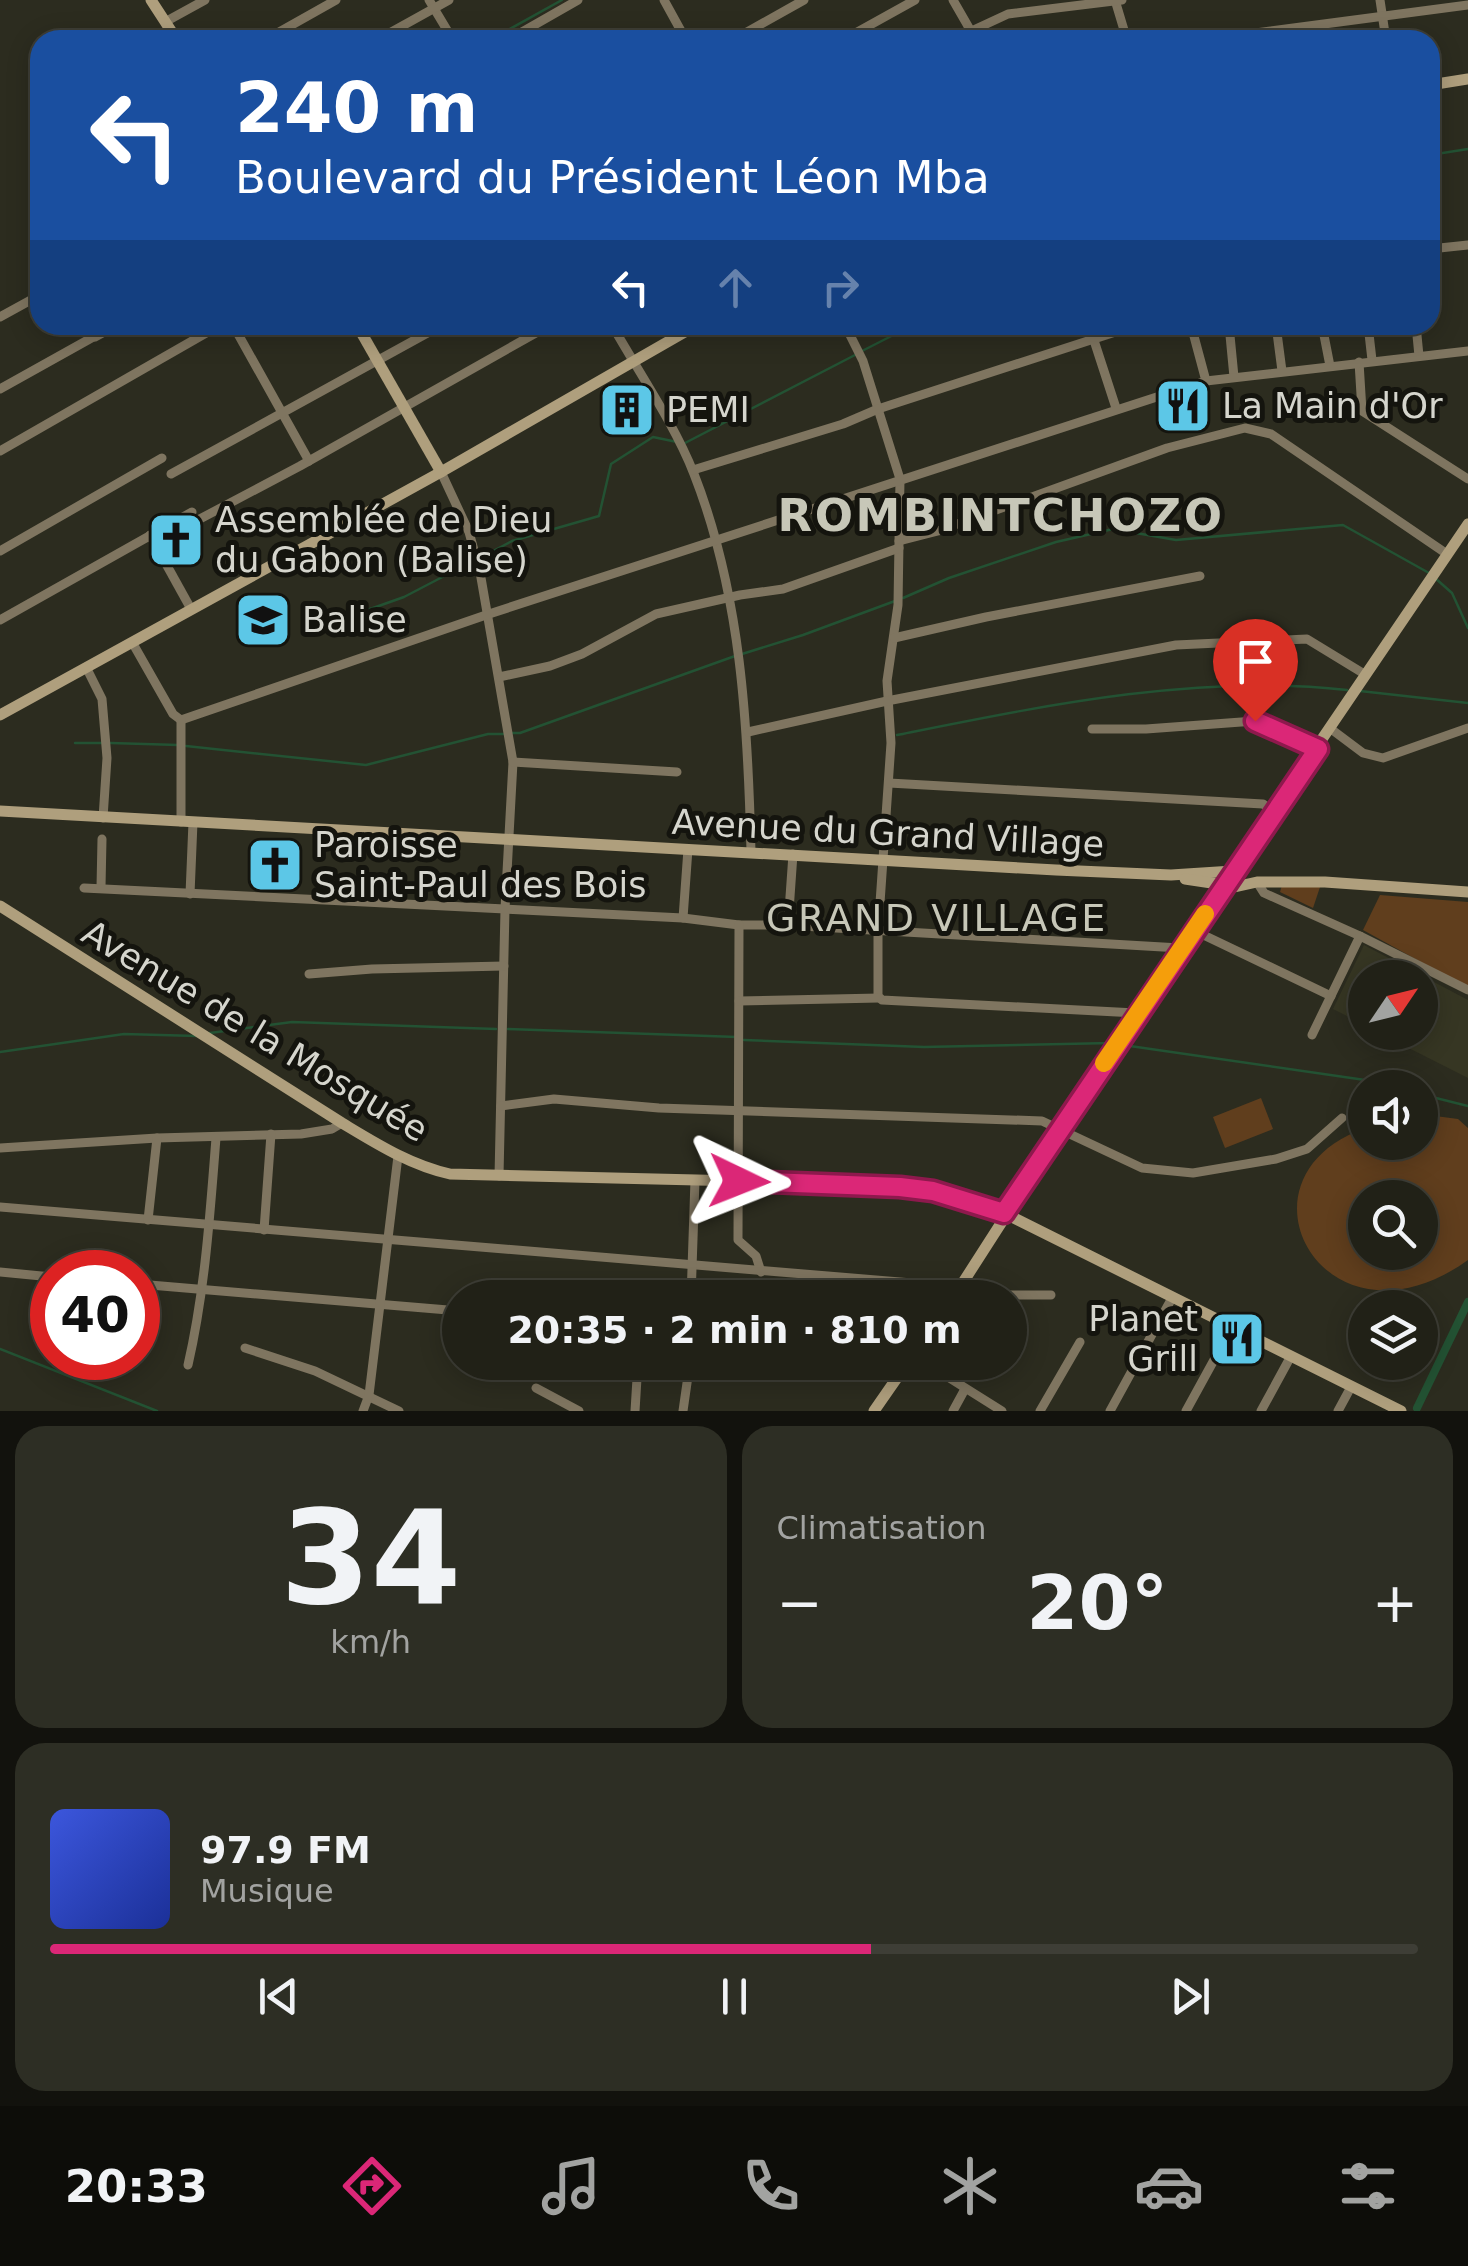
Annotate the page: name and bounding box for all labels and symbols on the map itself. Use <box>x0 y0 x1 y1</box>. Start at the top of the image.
restaurant icon: La Main d'Or <box>1153 376 1213 436</box>
building icon: PEMI <box>597 380 657 440</box>
place label: La Main d'Or <box>1222 386 1443 426</box>
place label: PEMI <box>666 390 750 430</box>
district label: ROMBINTCHOZO <box>778 489 1224 542</box>
place label: Assemblée de Dieu du Gabon (Balise) <box>215 500 552 580</box>
church icon: Assemblée de Dieu du Gabon (Balise) <box>146 510 206 570</box>
school or university icon: Balise <box>233 590 293 650</box>
place label: Balise <box>302 600 407 640</box>
pin <box>1213 619 1298 722</box>
street label: Avenue du Grand Village <box>671 802 1105 864</box>
place label: Paroisse Saint-Paul des Bois <box>314 825 646 905</box>
church icon: Paroisse Saint-Paul des Bois <box>245 835 305 895</box>
district label: GRAND VILLAGE <box>766 896 1108 940</box>
street label: Avenue de la Mosquée <box>75 912 435 1150</box>
north arrow <box>1348 960 1438 1050</box>
position arrow <box>687 1129 791 1233</box>
speed limit sign: 40 <box>30 1250 160 1380</box>
place label: Planet Grill <box>1088 1299 1198 1379</box>
restaurant icon: Planet Grill <box>1207 1309 1267 1369</box>

